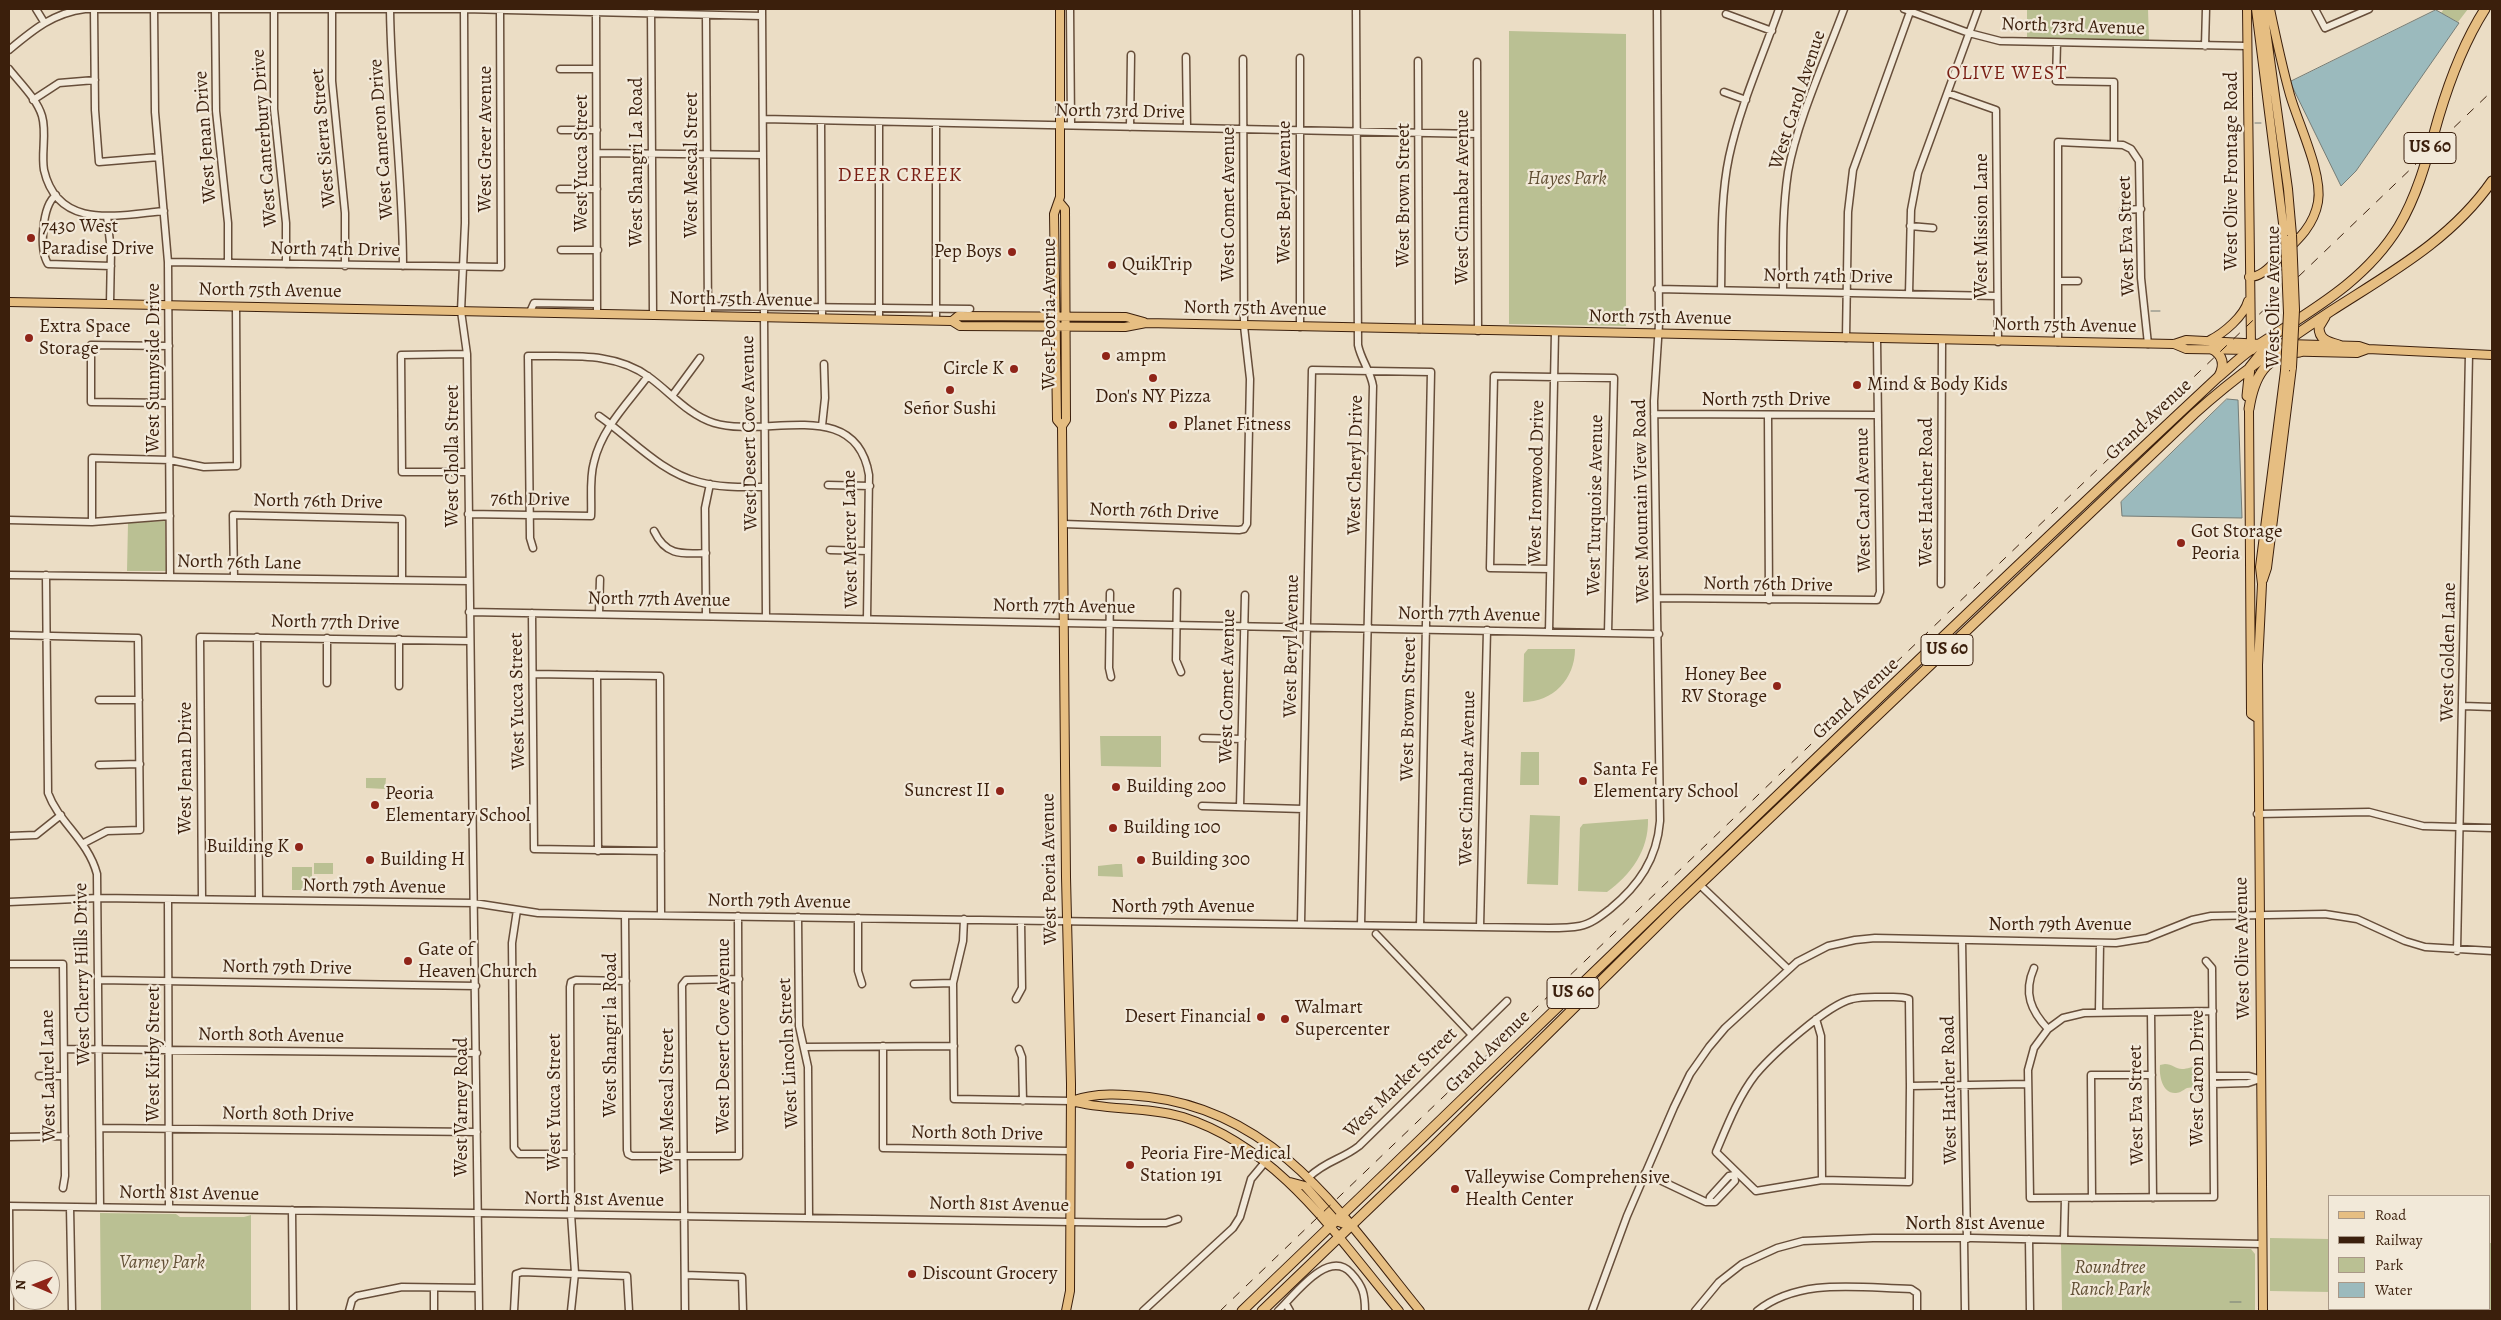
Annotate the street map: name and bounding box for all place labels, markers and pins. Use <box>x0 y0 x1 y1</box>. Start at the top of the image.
place label: 7430 West Paradise Drive <box>41 216 154 260</box>
marker: 7430 West Paradise Drive <box>25 232 37 244</box>
place label: Pep Boys <box>934 241 1002 263</box>
marker: Pep Boys <box>1006 246 1018 258</box>
place label: QuikTrip <box>1122 254 1192 276</box>
marker: QuikTrip <box>1106 259 1118 271</box>
place label: Extra Space Storage <box>39 316 130 360</box>
marker: Extra Space Storage <box>23 332 35 344</box>
place label: ampm <box>1116 345 1167 367</box>
marker: ampm <box>1100 350 1112 362</box>
place label: Circle K <box>943 358 1004 380</box>
marker: Circle K <box>1008 363 1020 375</box>
marker: Don's NY Pizza <box>1147 372 1159 384</box>
place label: Mind & Body Kids <box>1867 374 2008 396</box>
marker: Mind & Body Kids <box>1851 379 1863 391</box>
marker: Señor Sushi <box>944 384 956 396</box>
place label: Don's NY Pizza <box>1095 386 1211 408</box>
place label: Señor Sushi <box>904 398 996 420</box>
place label: Planet Fitness <box>1183 414 1291 436</box>
marker: Planet Fitness <box>1167 419 1179 431</box>
place label: Got Storage Peoria <box>2191 521 2283 565</box>
marker: Got Storage Peoria <box>2175 537 2187 549</box>
place label: Honey Bee RV Storage <box>1681 664 1767 708</box>
marker: Honey Bee RV Storage <box>1771 680 1783 692</box>
place label: Santa Fe Elementary School <box>1593 759 1738 803</box>
marker: Santa Fe Elementary School <box>1577 775 1589 787</box>
place label: Building 200 <box>1126 776 1226 798</box>
place label: Suncrest II <box>904 780 990 802</box>
marker: Building 200 <box>1110 781 1122 793</box>
place label: Peoria Elementary School <box>385 783 530 827</box>
marker: Suncrest II <box>994 785 1006 797</box>
marker: Peoria Elementary School <box>369 799 381 811</box>
place label: Building 100 <box>1123 817 1221 839</box>
marker: Building 100 <box>1107 822 1119 834</box>
place label: Building K <box>206 836 289 858</box>
marker: Building K <box>293 841 305 853</box>
place label: Building H <box>380 849 465 871</box>
place label: Building 300 <box>1151 849 1250 871</box>
marker: Building H <box>364 854 376 866</box>
marker: Building 300 <box>1135 854 1147 866</box>
place label: Gate of Heaven Church <box>418 939 537 983</box>
marker: Gate of Heaven Church <box>402 955 414 967</box>
place label: Walmart Supercenter <box>1295 997 1390 1041</box>
place label: Desert Financial <box>1124 1006 1251 1028</box>
marker: Desert Financial <box>1255 1011 1267 1023</box>
marker: Walmart Supercenter <box>1279 1013 1291 1025</box>
place label: Peoria Fire-Medical Station 191 <box>1140 1143 1291 1187</box>
marker: Peoria Fire-Medical Station 191 <box>1124 1159 1136 1171</box>
place label: Valleywise Comprehensive Health Center <box>1465 1167 1670 1211</box>
marker: Valleywise Comprehensive Health Center <box>1449 1183 1461 1195</box>
place label: Discount Grocery <box>922 1263 1057 1285</box>
marker: Discount Grocery <box>906 1268 918 1280</box>

